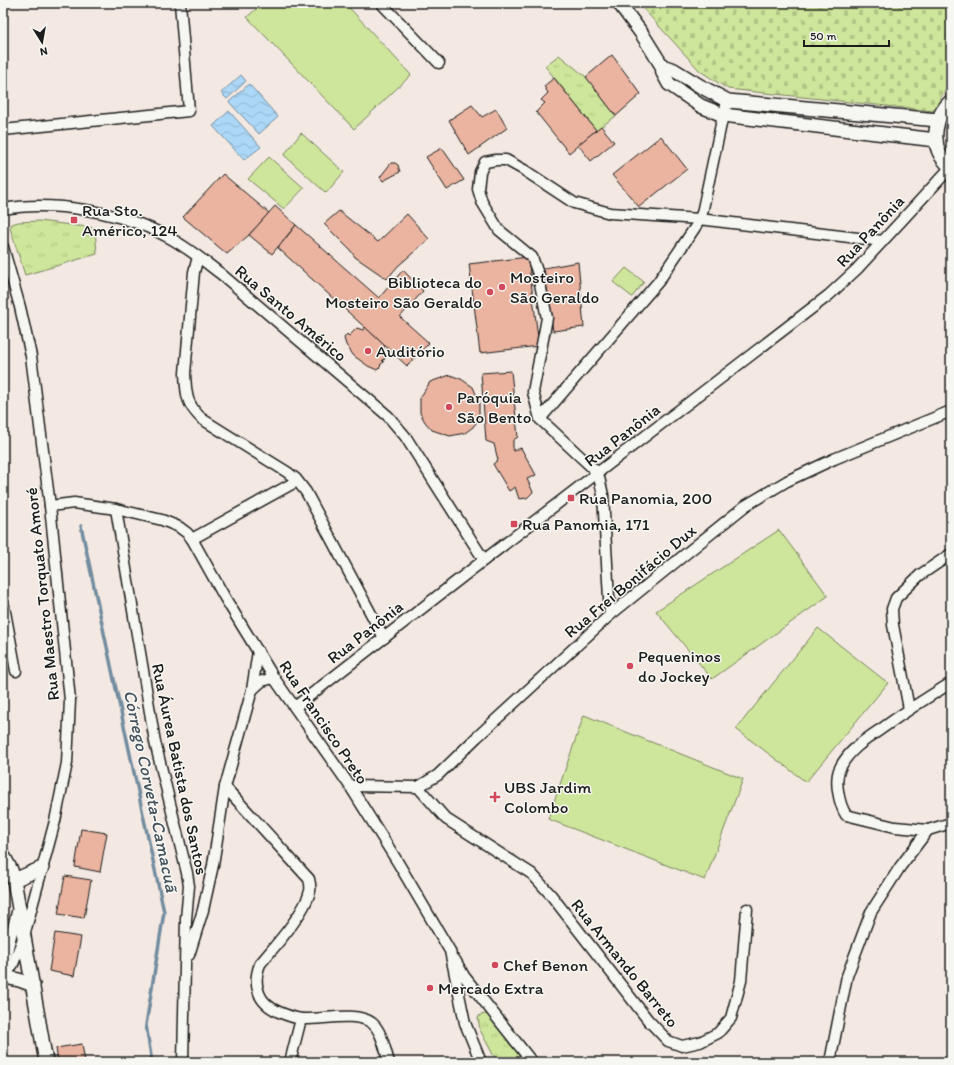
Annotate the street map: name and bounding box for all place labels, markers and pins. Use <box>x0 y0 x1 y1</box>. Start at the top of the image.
place label: Rua Sto. Américo, 124 <box>82 200 178 240</box>
marker: Rua Sto. Américo, 124 <box>69 215 79 225</box>
place label: Mosteiro São Geraldo <box>510 267 599 307</box>
place label: Biblioteca do Mosteiro São Geraldo <box>325 272 482 312</box>
marker: Mosteiro São Geraldo <box>497 282 507 292</box>
marker: Biblioteca do Mosteiro São Geraldo <box>485 287 495 297</box>
place label: Auditório <box>376 341 445 361</box>
marker: Auditório <box>363 346 373 356</box>
place label: Paróquia São Bento <box>457 387 531 427</box>
marker: Paróquia São Bento <box>444 402 454 412</box>
place label: Rua Panomia, 200 <box>579 488 712 508</box>
marker: Rua Panomia, 200 <box>566 493 576 503</box>
place label: Rua Panomia, 171 <box>522 514 650 534</box>
marker: Rua Panomia, 171 <box>509 519 519 529</box>
place label: Pequeninos do Jockey <box>638 646 721 686</box>
marker: Pequeninos do Jockey <box>625 661 635 671</box>
place label: UBS Jardim Colombo <box>504 777 591 817</box>
marker: UBS Jardim Colombo <box>489 791 501 803</box>
place label: Chef Benon <box>503 955 589 975</box>
marker: Chef Benon <box>490 960 500 970</box>
place label: Mercado Extra <box>438 978 544 998</box>
marker: Mercado Extra <box>425 983 435 993</box>

